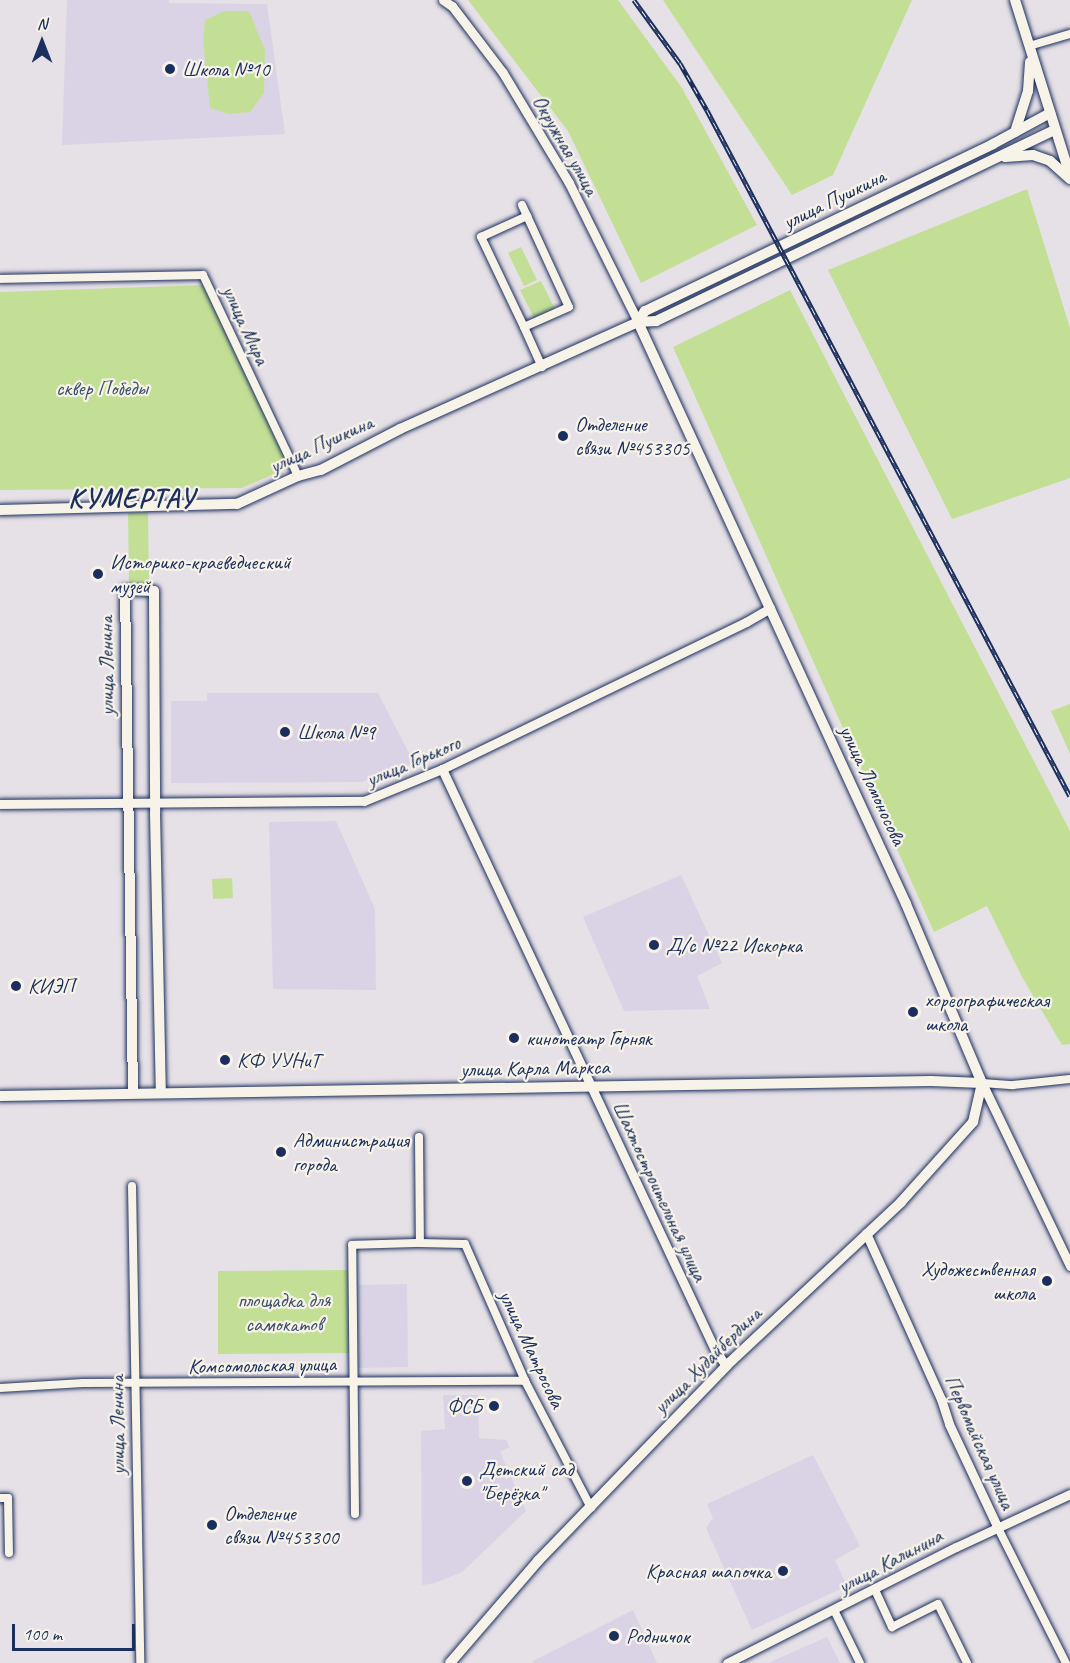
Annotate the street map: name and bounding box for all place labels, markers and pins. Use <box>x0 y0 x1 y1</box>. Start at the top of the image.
place label: Школа №10 <box>182 56 270 82</box>
marker: Школа №10 <box>163 62 177 76</box>
place label: Отделение связи №453305 <box>575 411 690 461</box>
marker: Отделение связи №453305 <box>556 429 570 443</box>
place label: Историко-краеведческий музей <box>110 549 291 599</box>
marker: Историко-краеведческий музей <box>91 567 105 581</box>
place label: Школа №9 <box>297 719 375 745</box>
marker: Школа №9 <box>278 725 292 739</box>
place label: Д/с №22 Искорка <box>666 932 802 958</box>
marker: Д/с №22 Искорка <box>647 938 661 952</box>
place label: КИЭП <box>28 973 75 999</box>
marker: КИЭП <box>9 979 23 993</box>
place label: хореографическая школа <box>925 987 1049 1037</box>
marker: хореографическая школа <box>906 1005 920 1019</box>
place label: кинотеатр Горняк <box>526 1025 651 1051</box>
marker: кинотеатр Горняк <box>507 1031 521 1045</box>
place label: КФ УУНиТ <box>237 1047 320 1073</box>
marker: КФ УУНиТ <box>218 1053 232 1067</box>
place label: Администрация города <box>293 1127 409 1177</box>
marker: Администрация города <box>274 1145 288 1159</box>
place label: Художественная школа <box>921 1256 1035 1306</box>
marker: Художественная школа <box>1040 1274 1054 1288</box>
place label: ФСБ <box>447 1393 482 1419</box>
marker: ФСБ <box>487 1399 501 1413</box>
place label: Детский сад "Берёзка" <box>479 1456 573 1506</box>
marker: Детский сад "Берёзка" <box>460 1474 474 1488</box>
place label: Отделение связи №453300 <box>224 1500 339 1550</box>
marker: Отделение связи №453300 <box>205 1518 219 1532</box>
place label: Красная шапочка <box>646 1558 771 1584</box>
marker: Красная шапочка <box>776 1564 790 1578</box>
place label: Родничок <box>626 1623 689 1649</box>
marker: Родничок <box>607 1629 621 1643</box>

